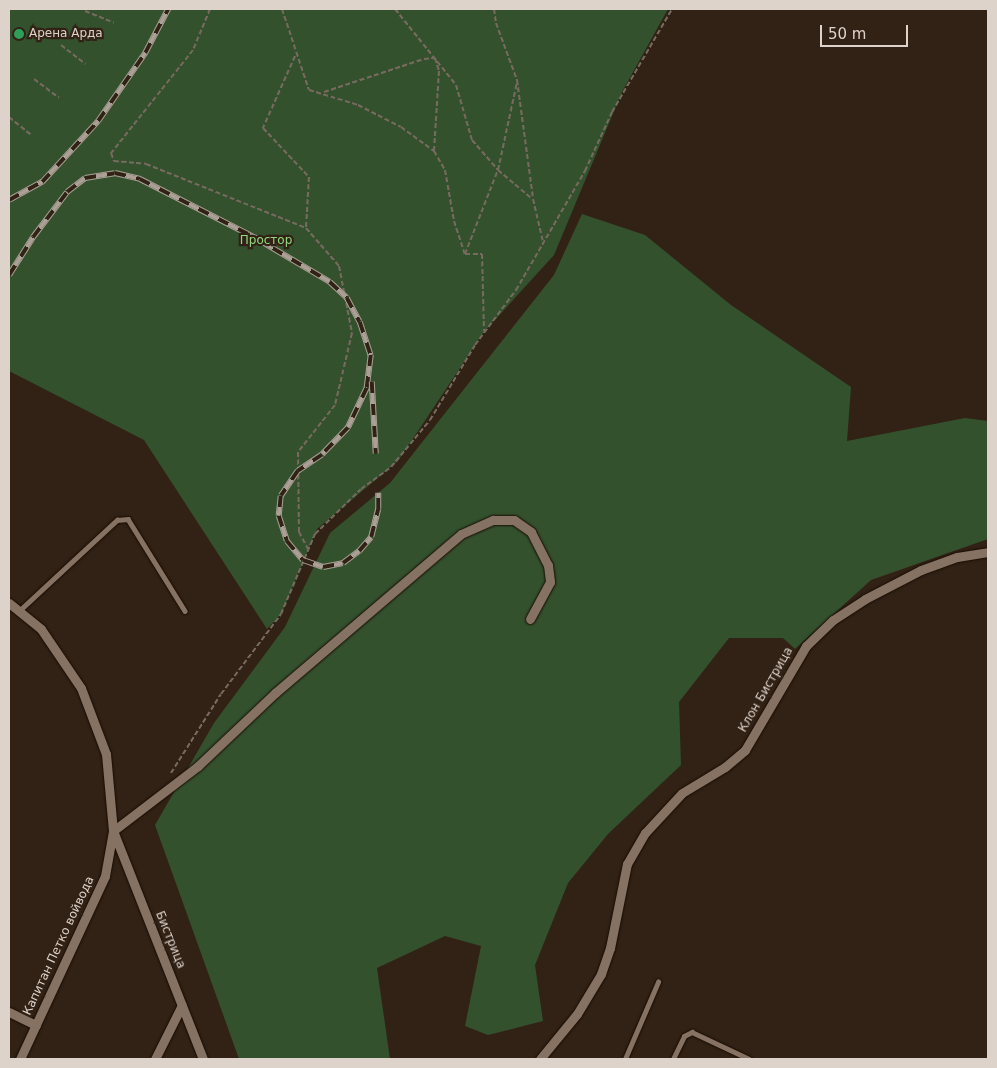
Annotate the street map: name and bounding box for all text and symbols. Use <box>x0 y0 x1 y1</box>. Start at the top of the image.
scale bar <box>822 15 910 47</box>
text: 50 m <box>828 25 866 43</box>
place label: Арена Арда <box>29 27 103 41</box>
marker: Арена Арда <box>13 28 25 40</box>
park label: Простор <box>240 234 292 248</box>
street label: Клон Бистрица <box>736 645 796 735</box>
street label: Капитан Петко войвода <box>20 874 98 1018</box>
street label: Бистрица <box>152 909 188 971</box>

